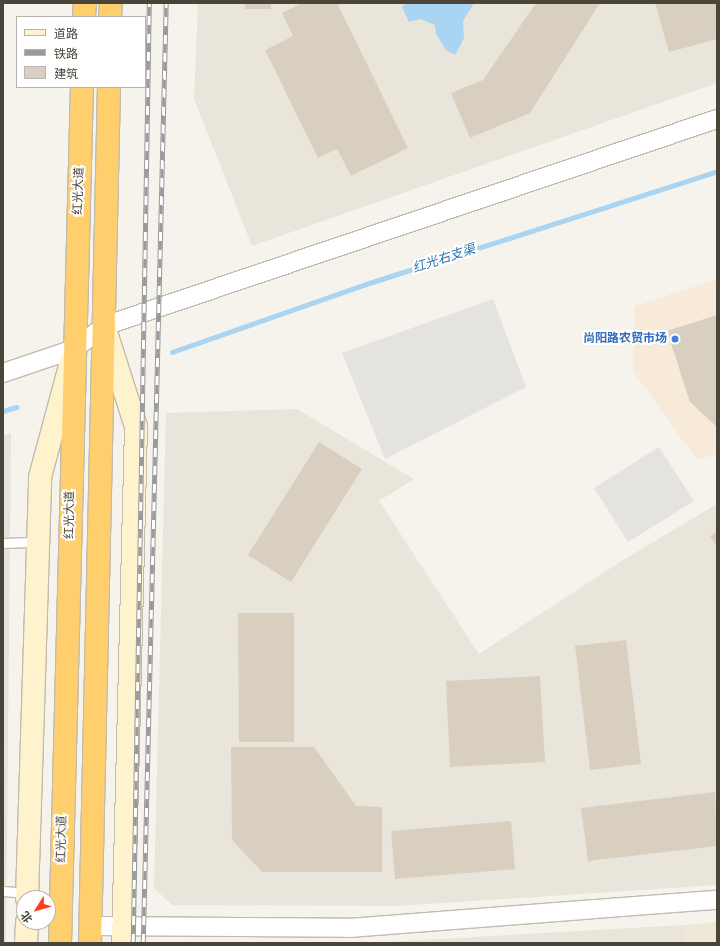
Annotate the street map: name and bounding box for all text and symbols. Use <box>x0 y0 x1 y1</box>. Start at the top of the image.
legend <box>16 16 146 88</box>
text: 道路 <box>54 27 78 41</box>
text: 铁路 <box>54 47 78 61</box>
text: 建筑 <box>54 67 78 81</box>
street label: 红光大道 <box>71 167 87 215</box>
water label: 红光右支渠 <box>411 242 477 276</box>
place label: 尚阳路农贸市场 <box>583 332 667 346</box>
marker: 尚阳路农贸市场 <box>670 334 680 344</box>
street label: 红光大道 <box>62 491 78 539</box>
street label: 红光大道 <box>54 815 70 863</box>
north arrow <box>16 890 56 930</box>
text: 北 <box>18 909 35 925</box>

